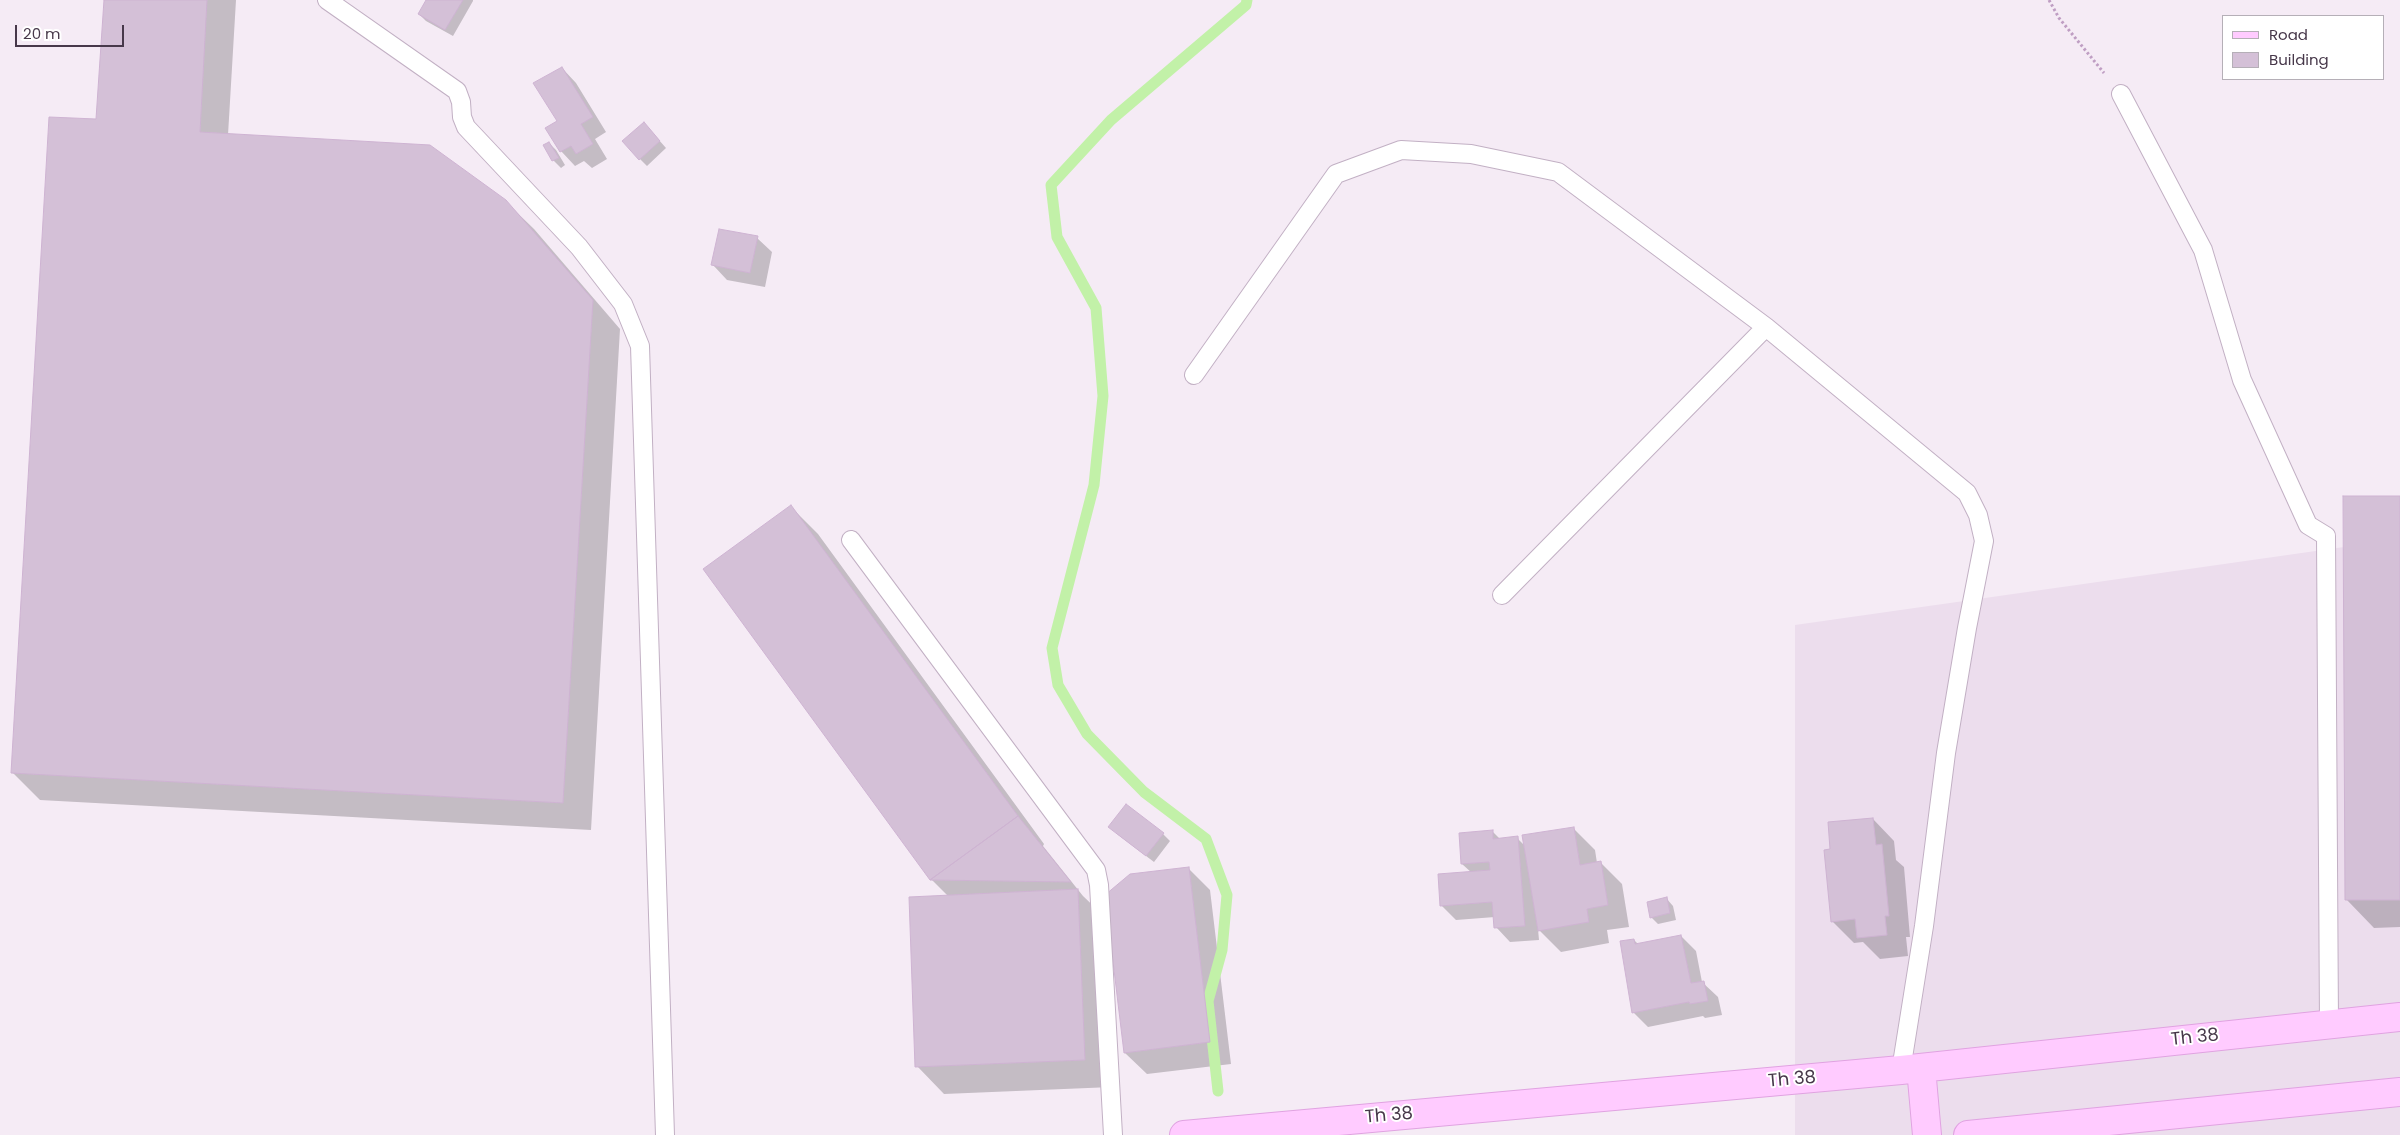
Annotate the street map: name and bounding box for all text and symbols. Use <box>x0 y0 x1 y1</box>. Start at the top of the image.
scale bar <box>18 15 126 47</box>
legend <box>2222 15 2385 80</box>
text: 20 m <box>23 23 61 44</box>
text: Road <box>2269 24 2308 45</box>
text: Building <box>2269 49 2329 70</box>
street label: Th 38 <box>2170 1025 2220 1051</box>
street label: Th 38 <box>1767 1067 1817 1093</box>
street label: Th 38 <box>1364 1103 1414 1129</box>

